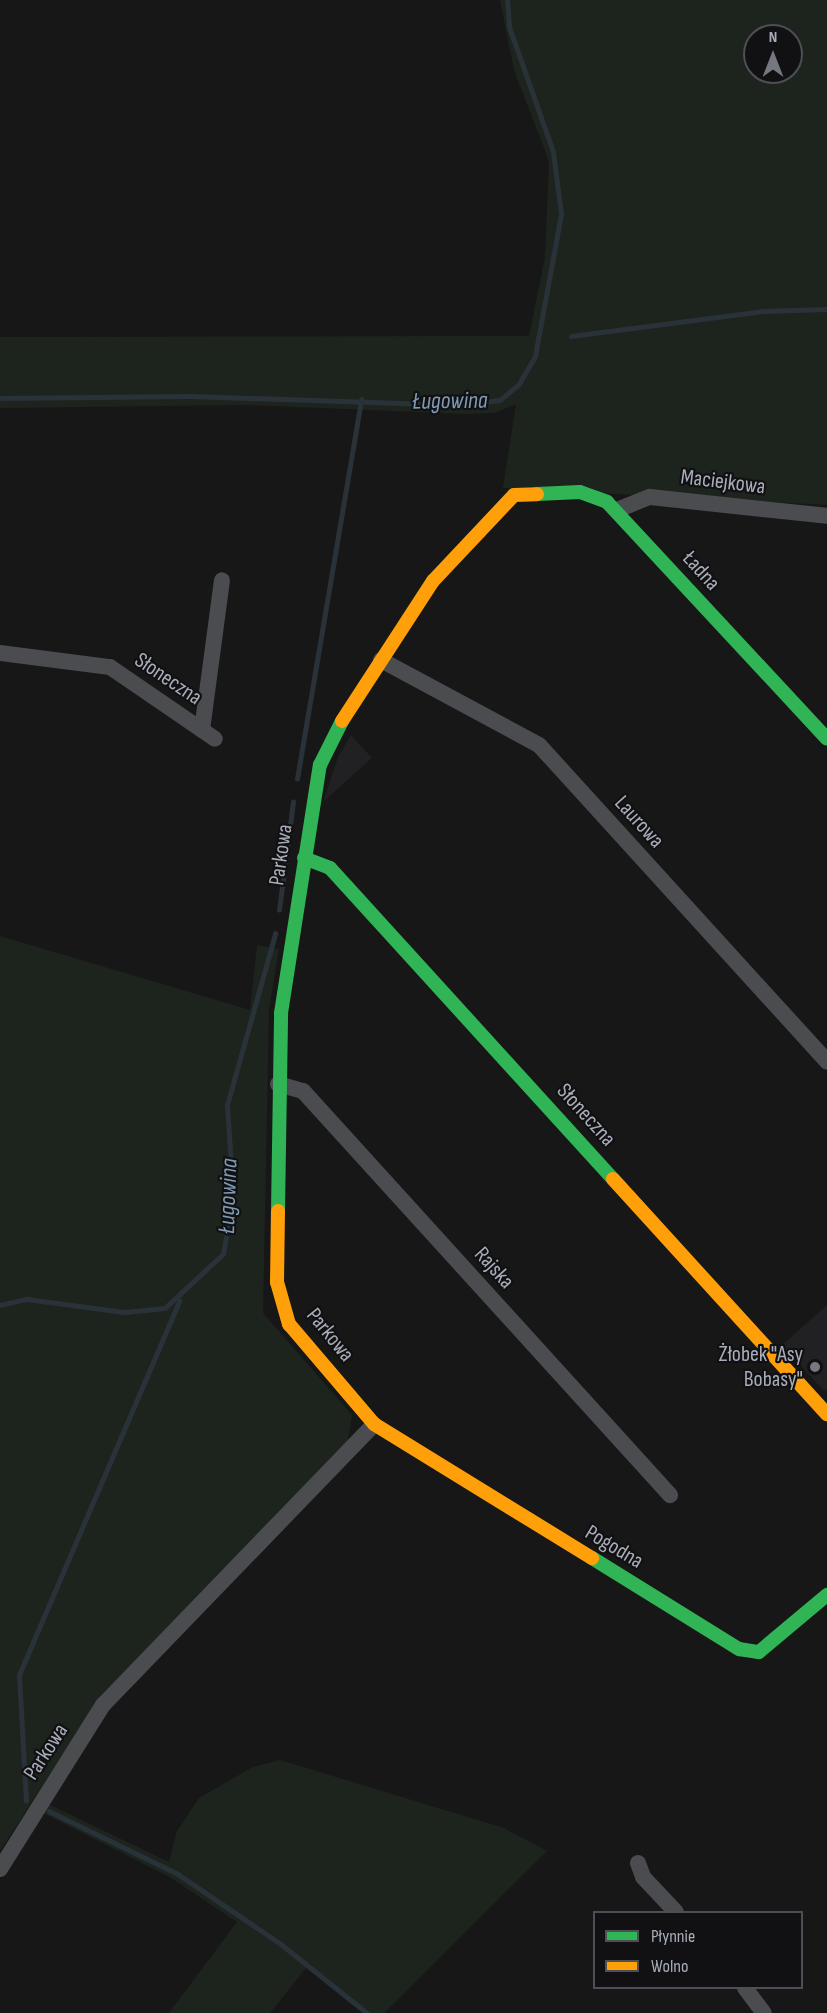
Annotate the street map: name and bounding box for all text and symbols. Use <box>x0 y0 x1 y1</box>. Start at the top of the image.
north arrow <box>743 24 803 84</box>
text: N <box>769 28 777 47</box>
water label: Ługowina <box>412 386 488 416</box>
street label: Maciejkowa <box>679 464 767 500</box>
street label: Ładna <box>677 546 725 596</box>
street label: Słoneczna <box>129 647 207 711</box>
street label: Laurowa <box>609 790 669 854</box>
street label: Parkowa <box>264 823 298 887</box>
street label: Słoneczna <box>551 1078 621 1152</box>
water label: Ługowina <box>212 1158 244 1234</box>
street label: Rajska <box>468 1242 520 1294</box>
street label: Parkowa <box>300 1303 360 1367</box>
place label: Żłobek "Asy Bobasy" <box>719 1341 803 1392</box>
marker: Żłobek "Asy Bobasy" <box>808 1360 822 1374</box>
street label: Pogodna <box>580 1519 648 1575</box>
street label: Parkowa <box>18 1719 74 1785</box>
legend <box>593 1911 803 1989</box>
text: Płynnie <box>651 1926 695 1947</box>
text: Wolno <box>651 1956 688 1977</box>

